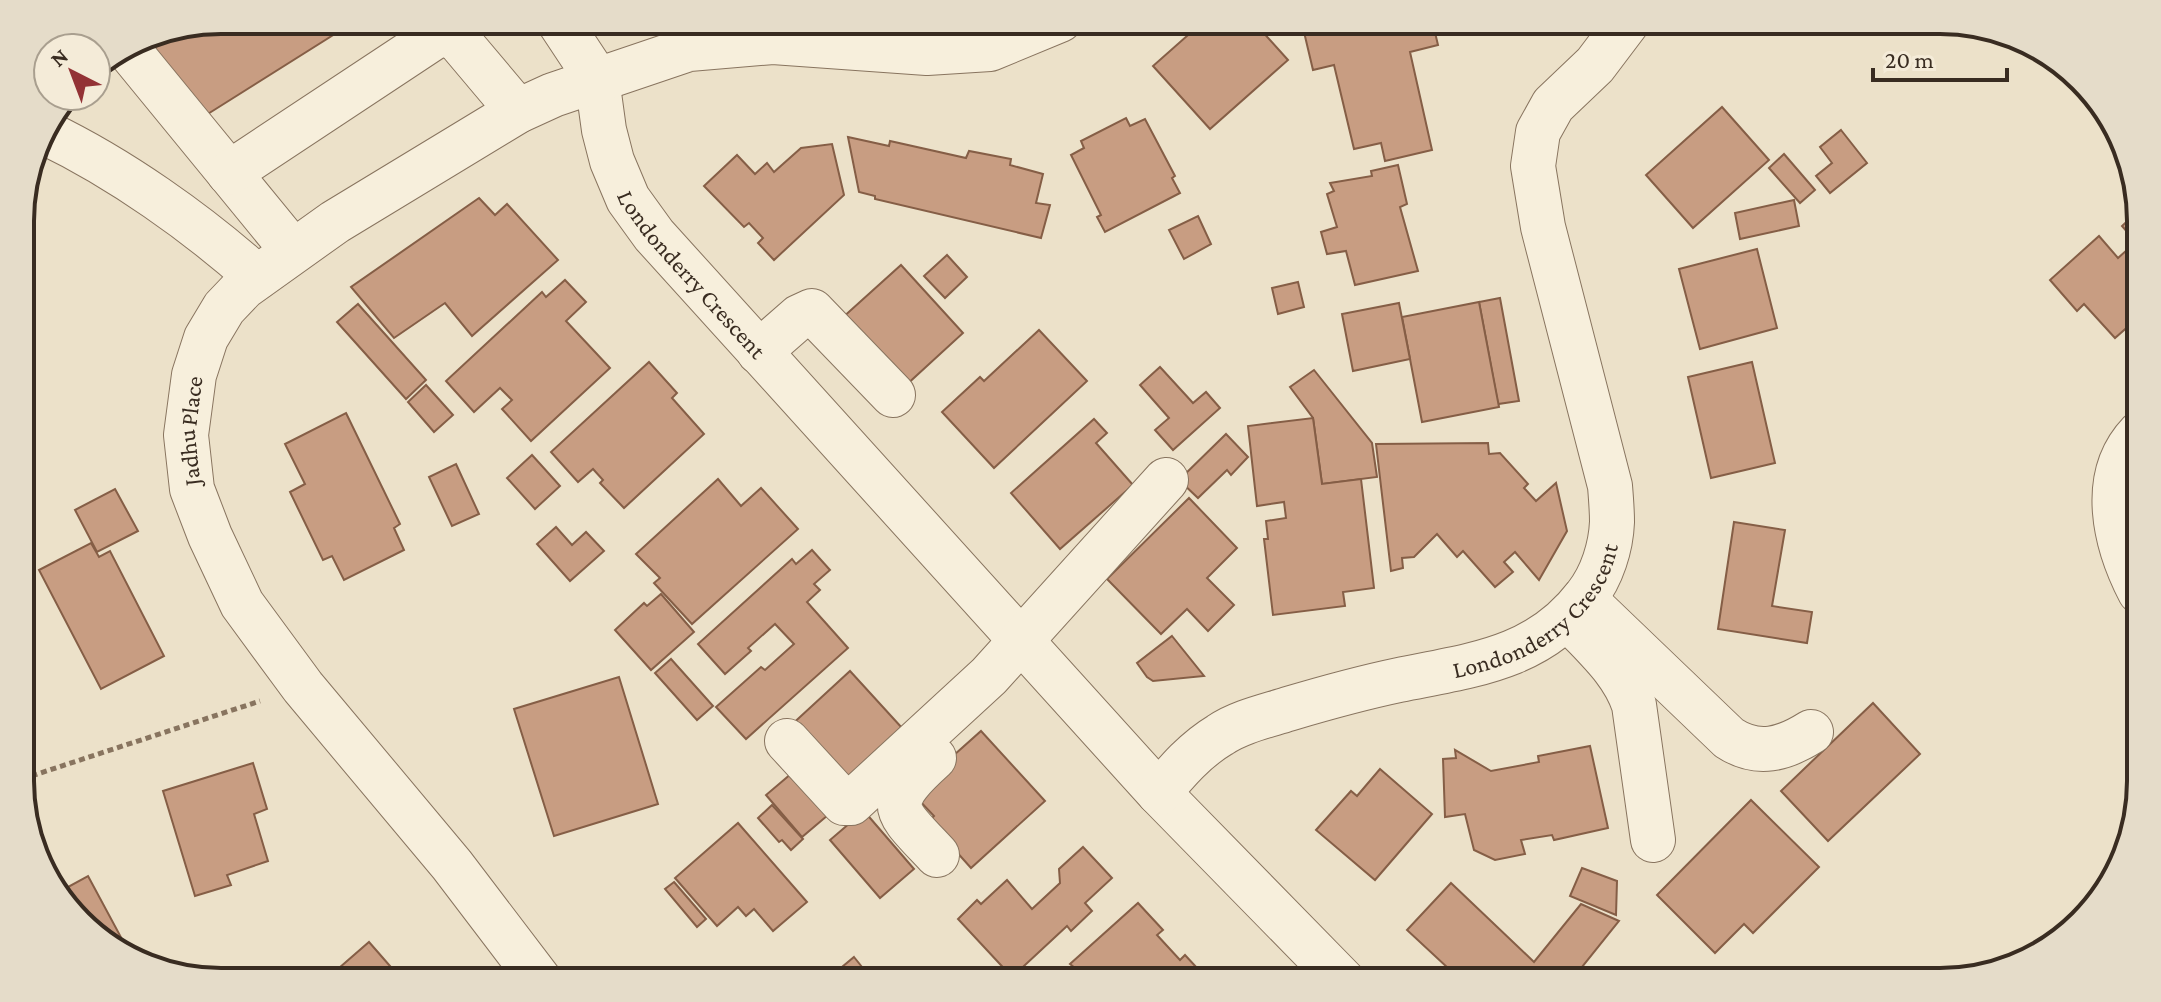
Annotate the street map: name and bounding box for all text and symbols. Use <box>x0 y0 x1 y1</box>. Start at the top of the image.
north arrow <box>32 32 112 112</box>
scale bar <box>1873 32 2007 82</box>
text: N <box>45 43 73 72</box>
text: 20 m <box>1885 46 1934 73</box>
street label: Londonderry Crescent <box>612 186 773 364</box>
street label: Jadhu Place <box>172 374 207 490</box>
street label: Londonderry Crescent <box>1450 540 1623 683</box>

